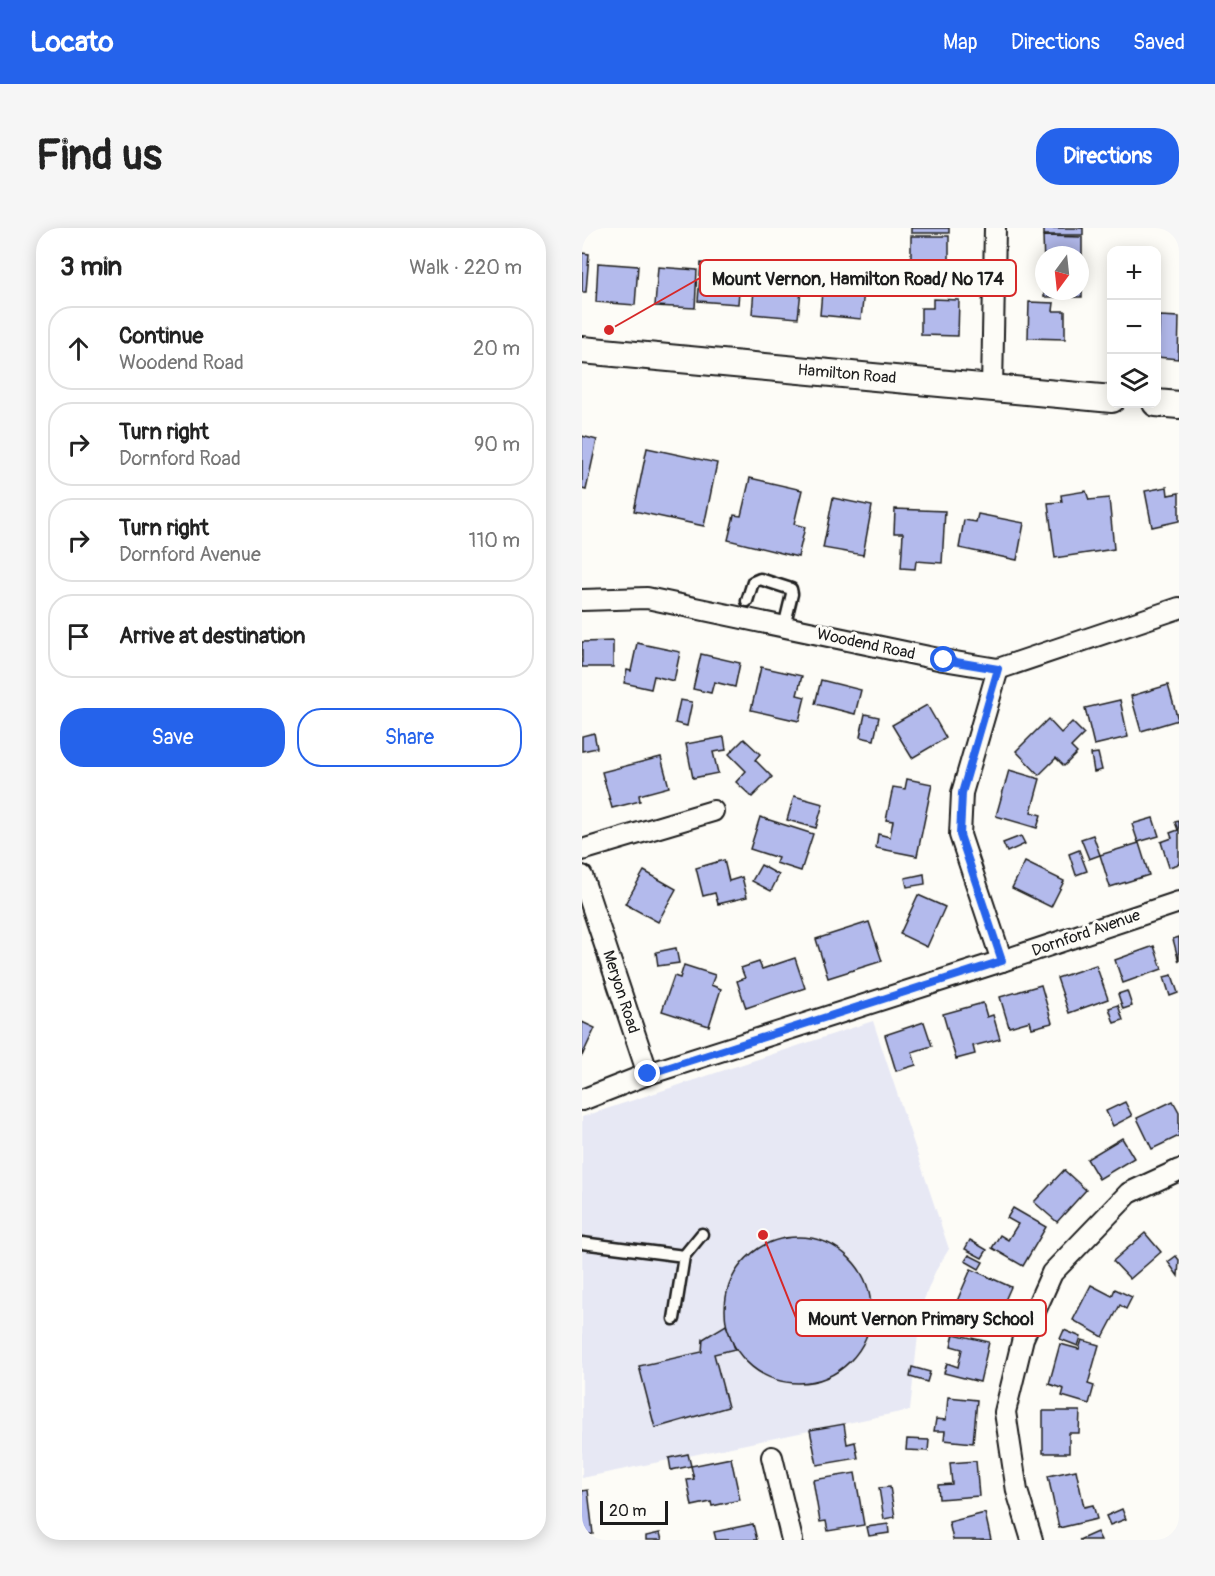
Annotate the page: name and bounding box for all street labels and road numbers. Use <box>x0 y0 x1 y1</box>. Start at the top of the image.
street label: Hamilton Road <box>797 360 897 388</box>
street label: Woodend Road <box>815 624 917 664</box>
street label: Dornford Avenue <box>1029 905 1143 961</box>
street label: Meryon Road <box>598 948 644 1036</box>

